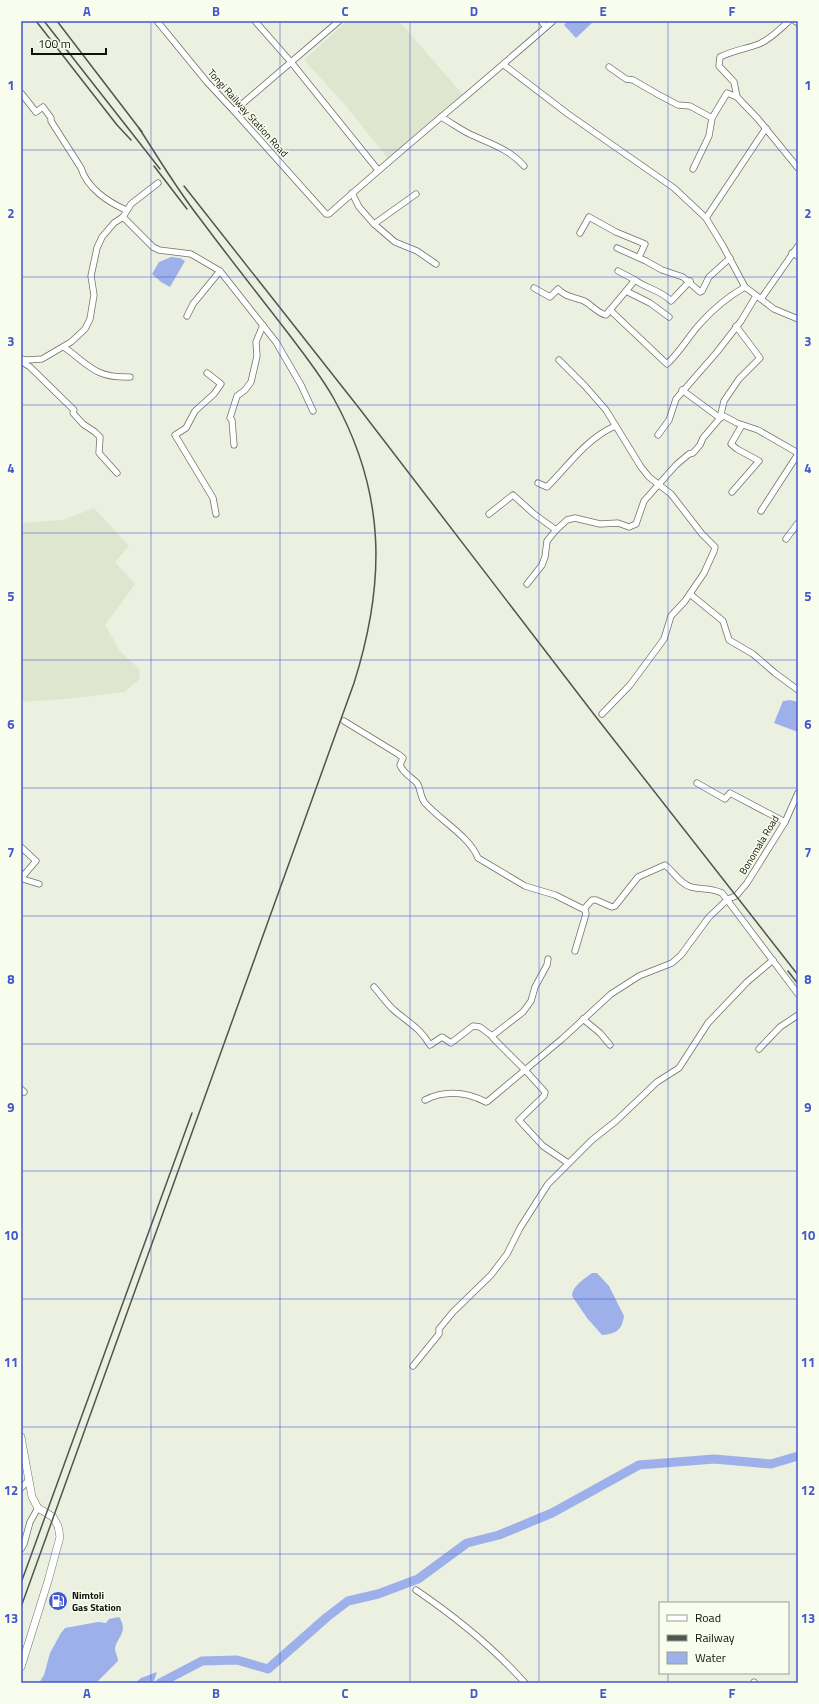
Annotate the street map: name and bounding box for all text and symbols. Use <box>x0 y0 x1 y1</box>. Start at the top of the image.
text: A <box>83 1 91 21</box>
text: B <box>212 1 220 21</box>
text: C <box>341 1 349 21</box>
text: D <box>470 1 478 21</box>
text: E <box>599 1 607 21</box>
text: F <box>729 1 736 21</box>
scale bar <box>32 30 106 56</box>
text: 100 m <box>38 34 71 53</box>
street label: Tongi Railway Station Road <box>204 66 292 160</box>
text: 1 <box>7 75 15 95</box>
text: 1 <box>804 75 812 95</box>
text: 2 <box>7 203 15 223</box>
text: 2 <box>804 203 812 223</box>
text: 3 <box>7 331 15 351</box>
text: 3 <box>804 331 812 351</box>
text: 4 <box>7 458 15 478</box>
text: 4 <box>804 458 812 478</box>
text: 5 <box>7 586 15 606</box>
text: 5 <box>804 586 812 606</box>
text: 6 <box>7 714 15 734</box>
text: 6 <box>804 714 812 734</box>
street label: Bonomala Road <box>735 813 783 877</box>
text: 7 <box>7 842 15 862</box>
text: 7 <box>804 842 812 862</box>
text: 8 <box>7 969 15 989</box>
text: 8 <box>804 969 812 989</box>
text: 9 <box>7 1097 15 1117</box>
text: 9 <box>804 1097 812 1117</box>
text: 10 <box>4 1225 18 1245</box>
text: 10 <box>801 1225 815 1245</box>
text: 11 <box>4 1352 18 1372</box>
text: 11 <box>801 1352 815 1372</box>
text: 12 <box>4 1480 18 1500</box>
text: 12 <box>801 1480 815 1500</box>
place label: Nimtoli Gas Station <box>72 1588 121 1615</box>
fuel station icon: Nimtoli Gas Station <box>47 1590 69 1612</box>
legend <box>659 1602 789 1674</box>
text: 13 <box>4 1608 18 1628</box>
text: Road <box>695 1608 721 1627</box>
text: 13 <box>801 1608 815 1628</box>
text: Railway <box>695 1628 735 1647</box>
text: Water <box>695 1648 726 1667</box>
text: A <box>83 1683 91 1703</box>
text: B <box>212 1683 220 1703</box>
text: C <box>341 1683 349 1703</box>
text: D <box>470 1683 478 1703</box>
text: E <box>599 1683 607 1703</box>
text: F <box>729 1683 736 1703</box>

